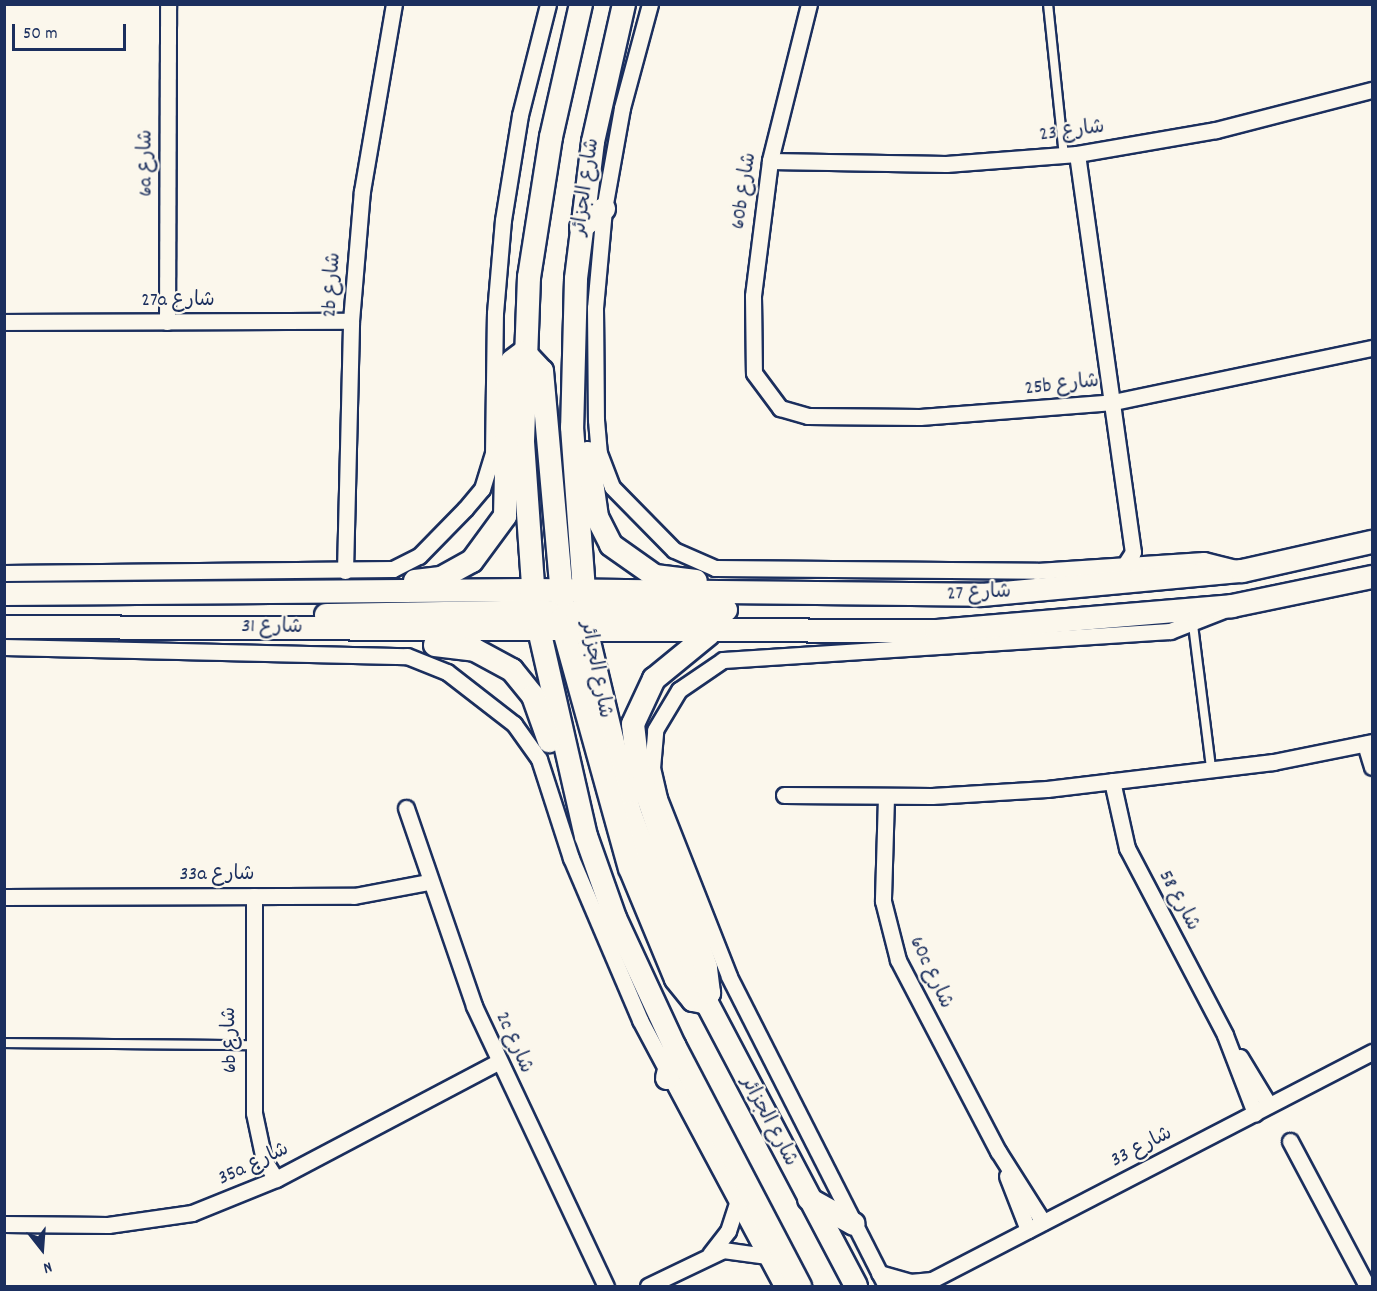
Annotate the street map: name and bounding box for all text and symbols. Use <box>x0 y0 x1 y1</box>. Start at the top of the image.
scale bar <box>15 12 129 50</box>
text: 50 m <box>23 22 58 47</box>
street label: شارع 23 <box>1038 116 1106 148</box>
street label: 6a شارع <box>135 129 159 197</box>
street label: شارع الجزائر <box>568 137 606 237</box>
street label: 60b شارع <box>727 151 763 231</box>
street label: 2b شارع <box>319 252 347 318</box>
street label: 27a شارع <box>141 289 215 313</box>
street label: 25b شارع <box>1024 370 1100 402</box>
street label: شارع 27 <box>946 581 1012 607</box>
street label: شارع 31 <box>241 615 303 641</box>
street label: شارع الجزائر <box>574 620 616 720</box>
street label: 33a شارع <box>180 863 254 887</box>
street label: شارع 58 <box>1152 867 1204 935</box>
street label: 60c شارع <box>903 933 957 1013</box>
street label: 6b شارع <box>218 1007 244 1073</box>
street label: 2c شارع <box>489 1009 537 1077</box>
street label: شارع الجزائر <box>734 1073 802 1171</box>
street label: شارع 33 <box>1107 1122 1177 1174</box>
street label: 35a شارع <box>215 1138 293 1192</box>
north arrow <box>12 1219 72 1279</box>
text: N <box>40 1255 55 1279</box>

